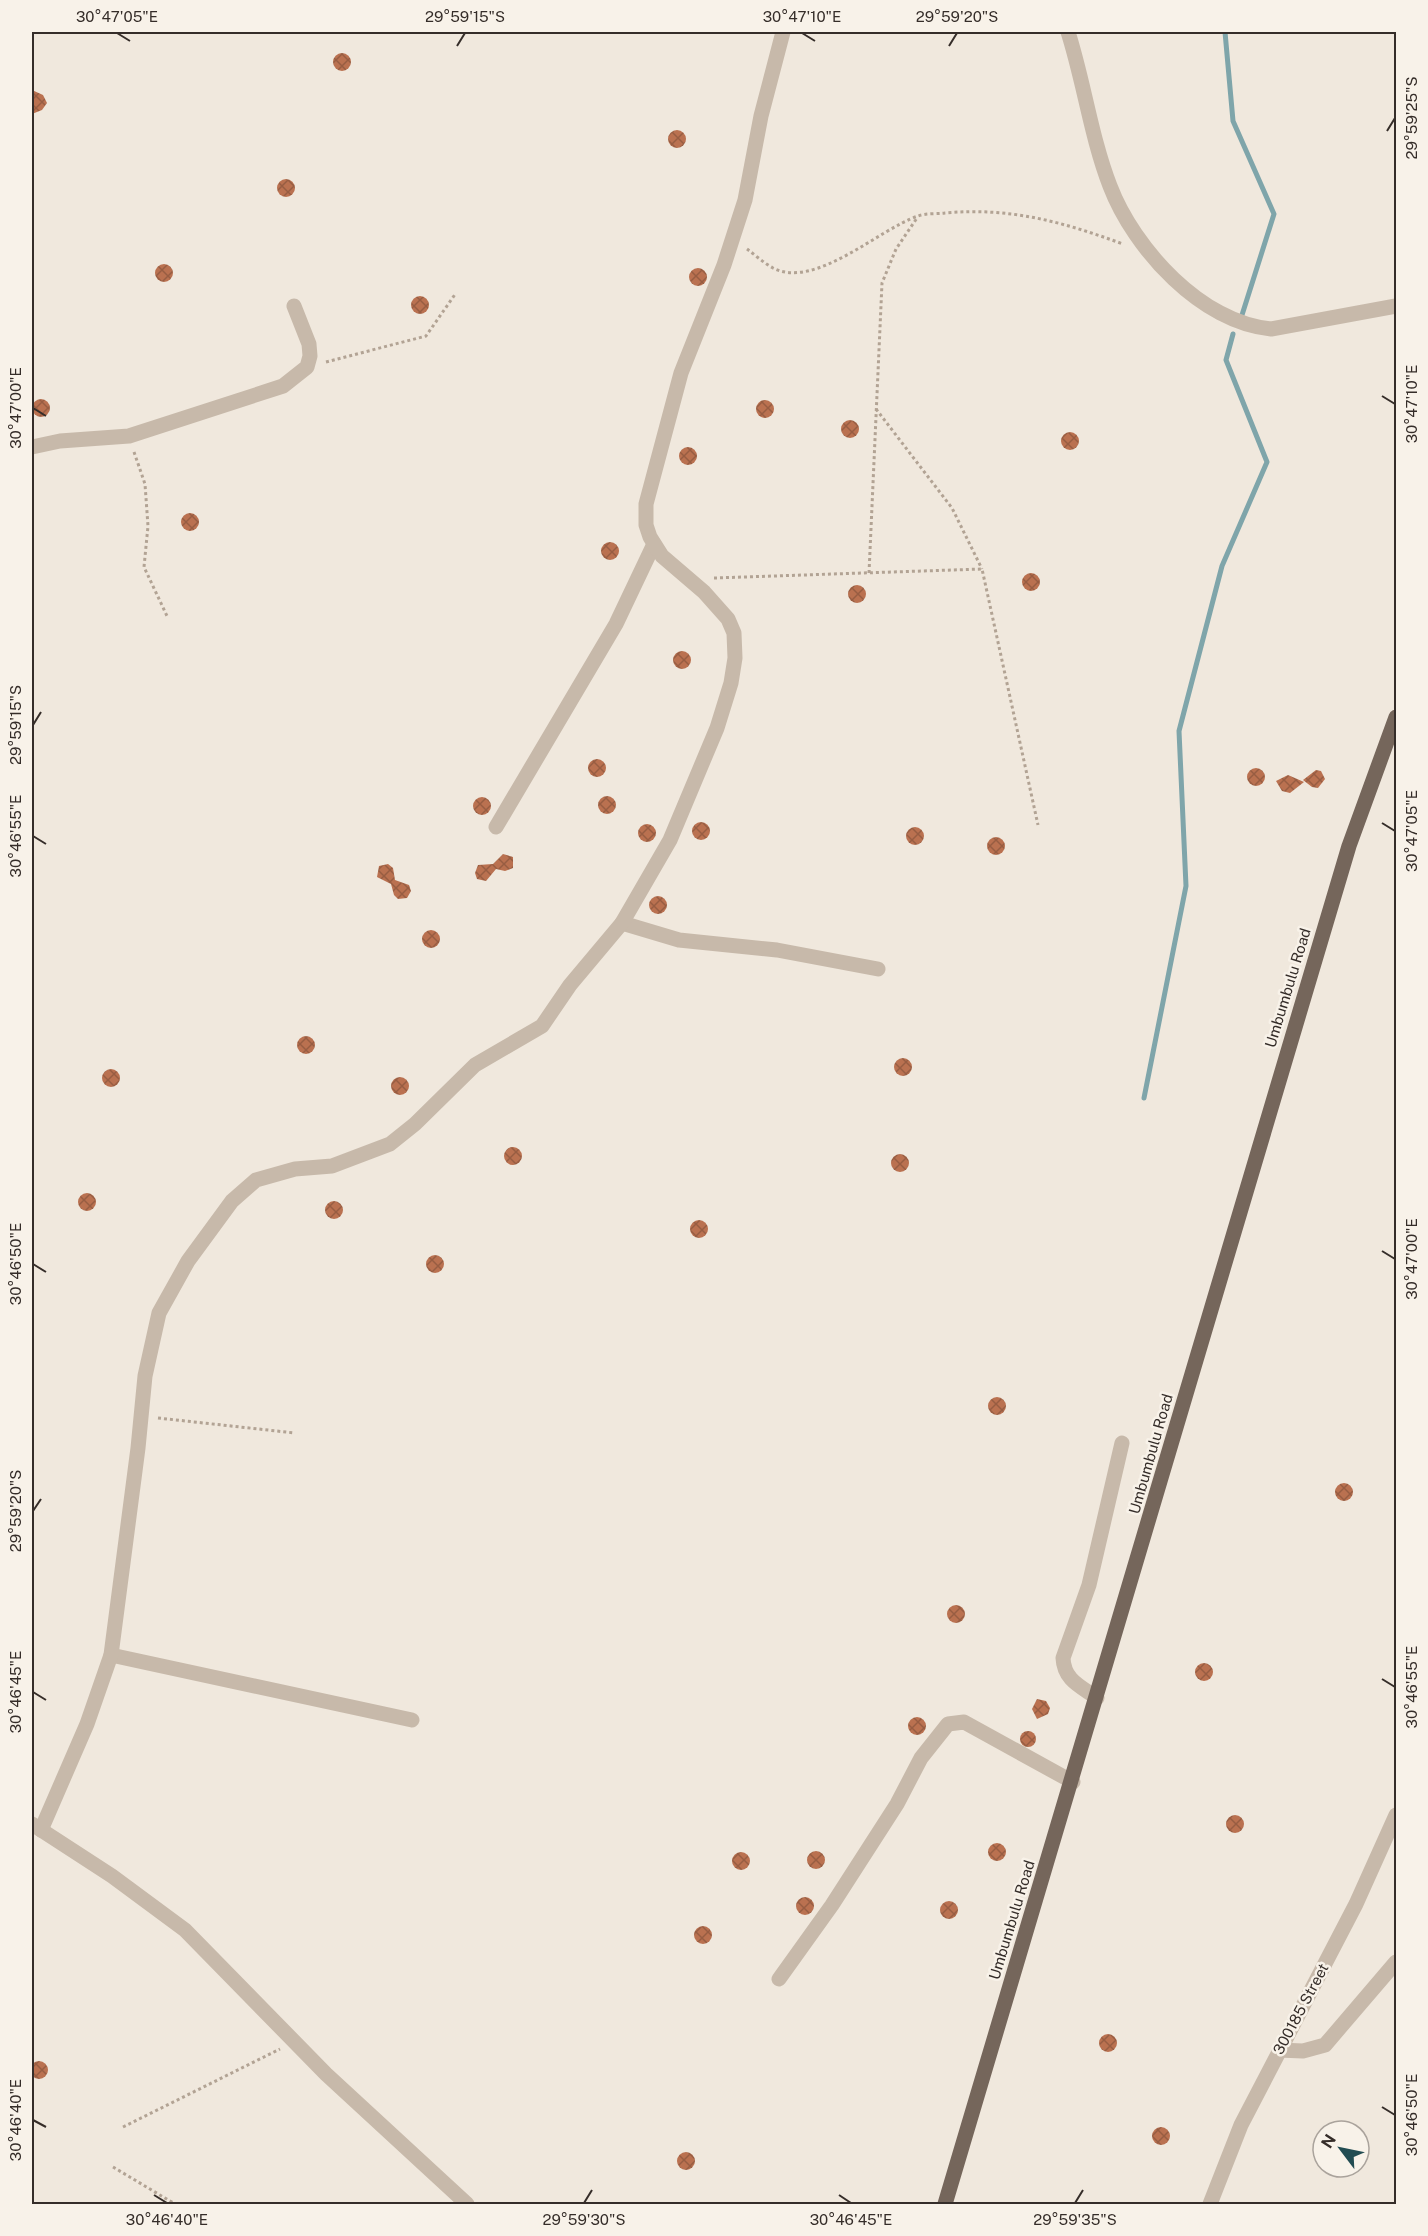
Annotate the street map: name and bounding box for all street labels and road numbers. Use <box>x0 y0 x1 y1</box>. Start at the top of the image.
street label: Umbumbulu Road <box>1261 926 1314 1050</box>
street label: Umbumbulu Road <box>1125 1392 1176 1516</box>
street label: Umbumbulu Road <box>985 1858 1038 1982</box>
street label: 300185 Street <box>1269 1960 1332 2057</box>

